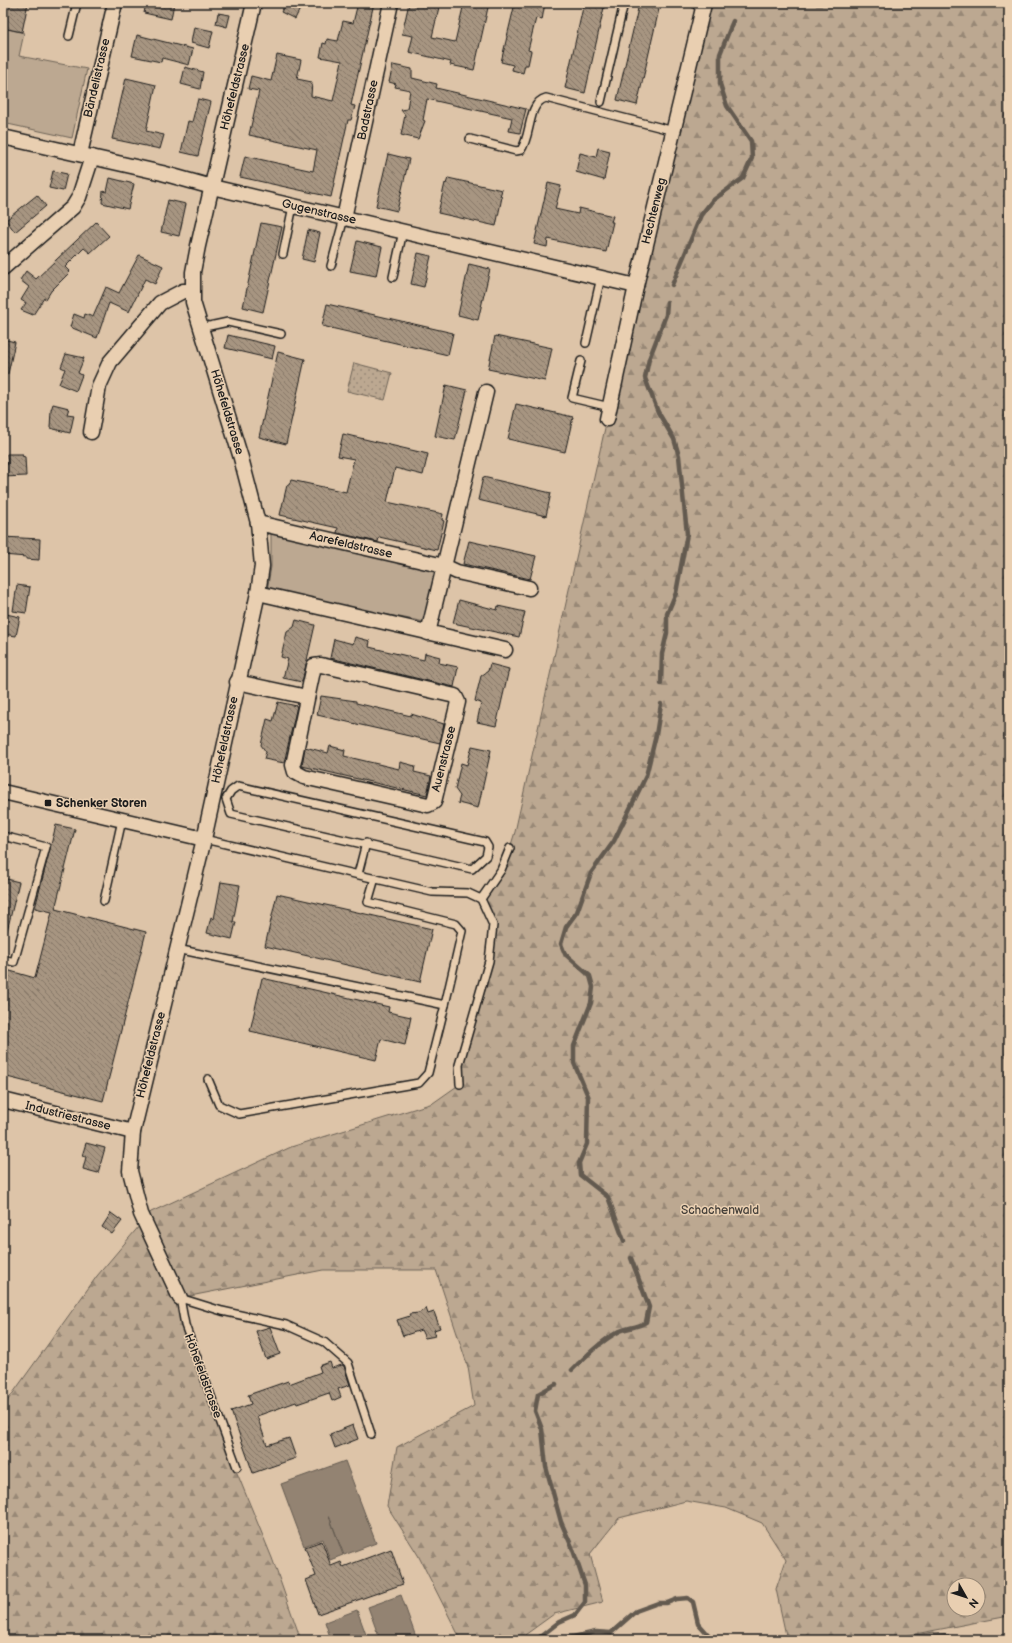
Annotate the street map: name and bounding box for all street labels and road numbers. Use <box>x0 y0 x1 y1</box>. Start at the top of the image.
street label: Bändelistrasse <box>81 37 113 119</box>
street label: Höhefeldstrasse <box>217 42 253 132</box>
street label: Badstrasse <box>354 78 382 142</box>
street label: Hechtenweg <box>638 176 670 246</box>
street label: Gugenstrasse <box>280 196 358 228</box>
street label: Höhefeldstrasse <box>207 367 247 457</box>
street label: Aarefeldstrasse <box>308 528 394 562</box>
street label: Höhefeldstrasse <box>208 695 242 785</box>
street label: Auenstrasse <box>429 725 459 793</box>
street label: Höhefeldstrasse <box>133 1010 169 1100</box>
street label: Industriestrasse <box>24 1098 112 1134</box>
street label: Höhefeldstrasse <box>181 1332 225 1420</box>

